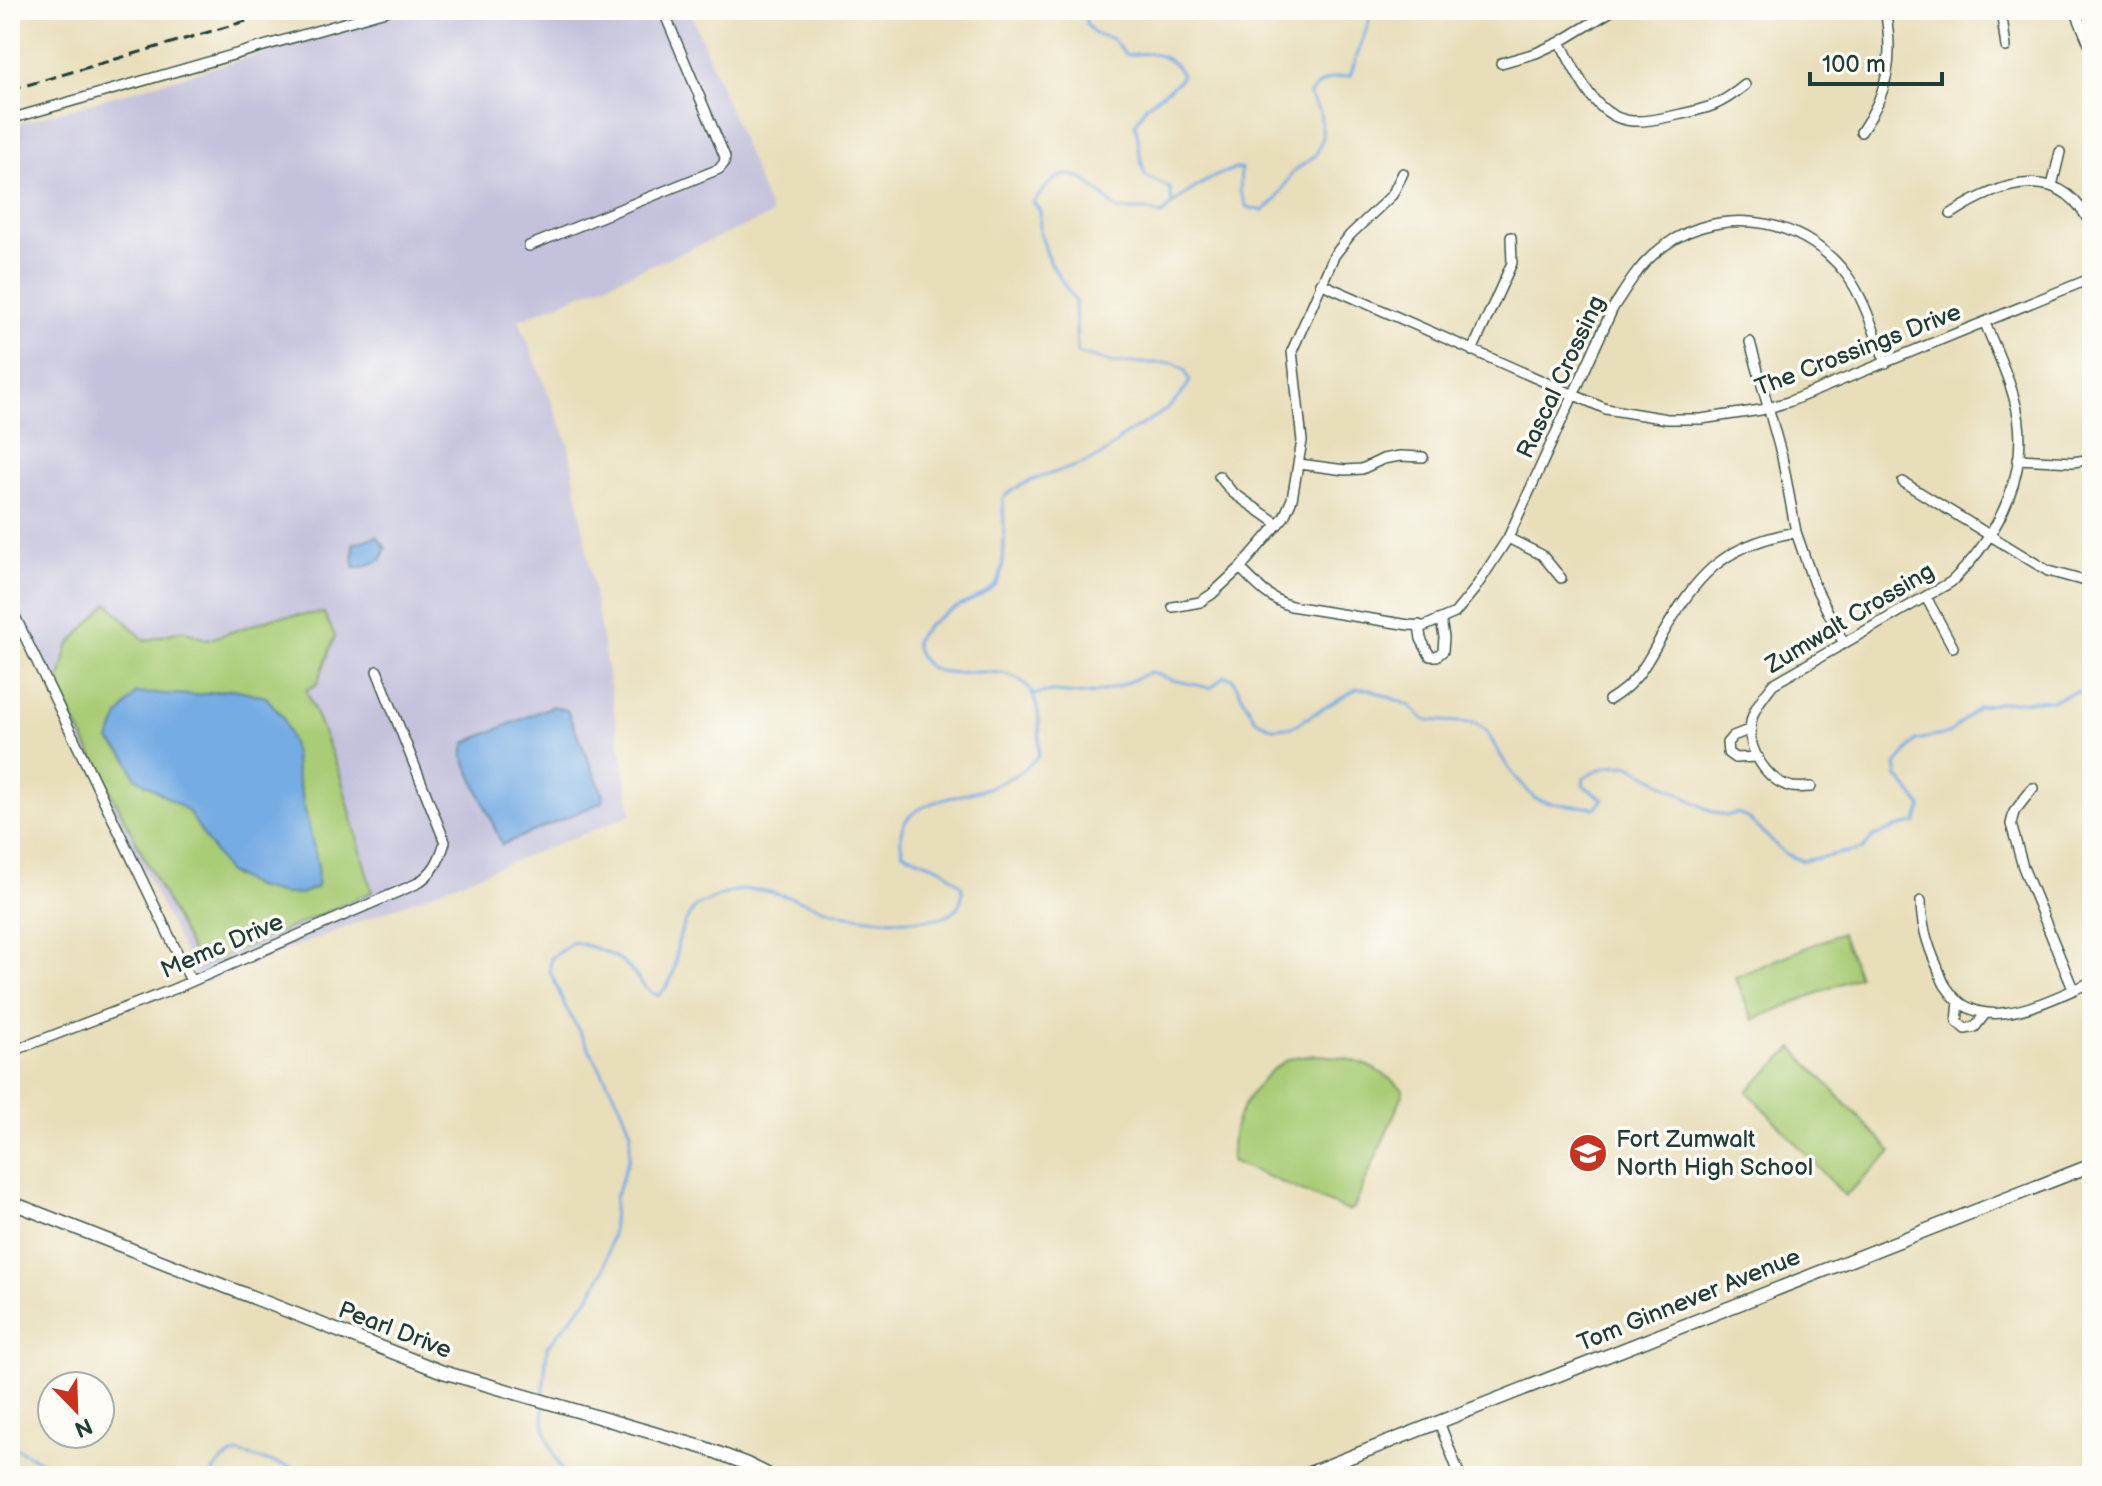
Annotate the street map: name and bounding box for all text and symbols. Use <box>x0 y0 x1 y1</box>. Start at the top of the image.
scale bar <box>1810 36 1942 86</box>
text: 100 m <box>1822 50 1886 79</box>
street label: Rascal Crossing <box>1511 291 1611 463</box>
street label: The Crossings Drive <box>1751 297 1965 403</box>
street label: Zumwalt Crossing <box>1760 556 1940 680</box>
street label: Memc Drive <box>156 907 288 985</box>
place label: Fort Zumwalt North High School <box>1616 1125 1813 1182</box>
school or university icon: Fort Zumwalt North High School <box>1567 1132 1609 1174</box>
street label: Tom Ginnever Avenue <box>1573 1242 1805 1358</box>
street label: Pearl Drive <box>334 1295 456 1365</box>
north arrow <box>36 1370 116 1450</box>
text: N <box>70 1411 96 1443</box>

